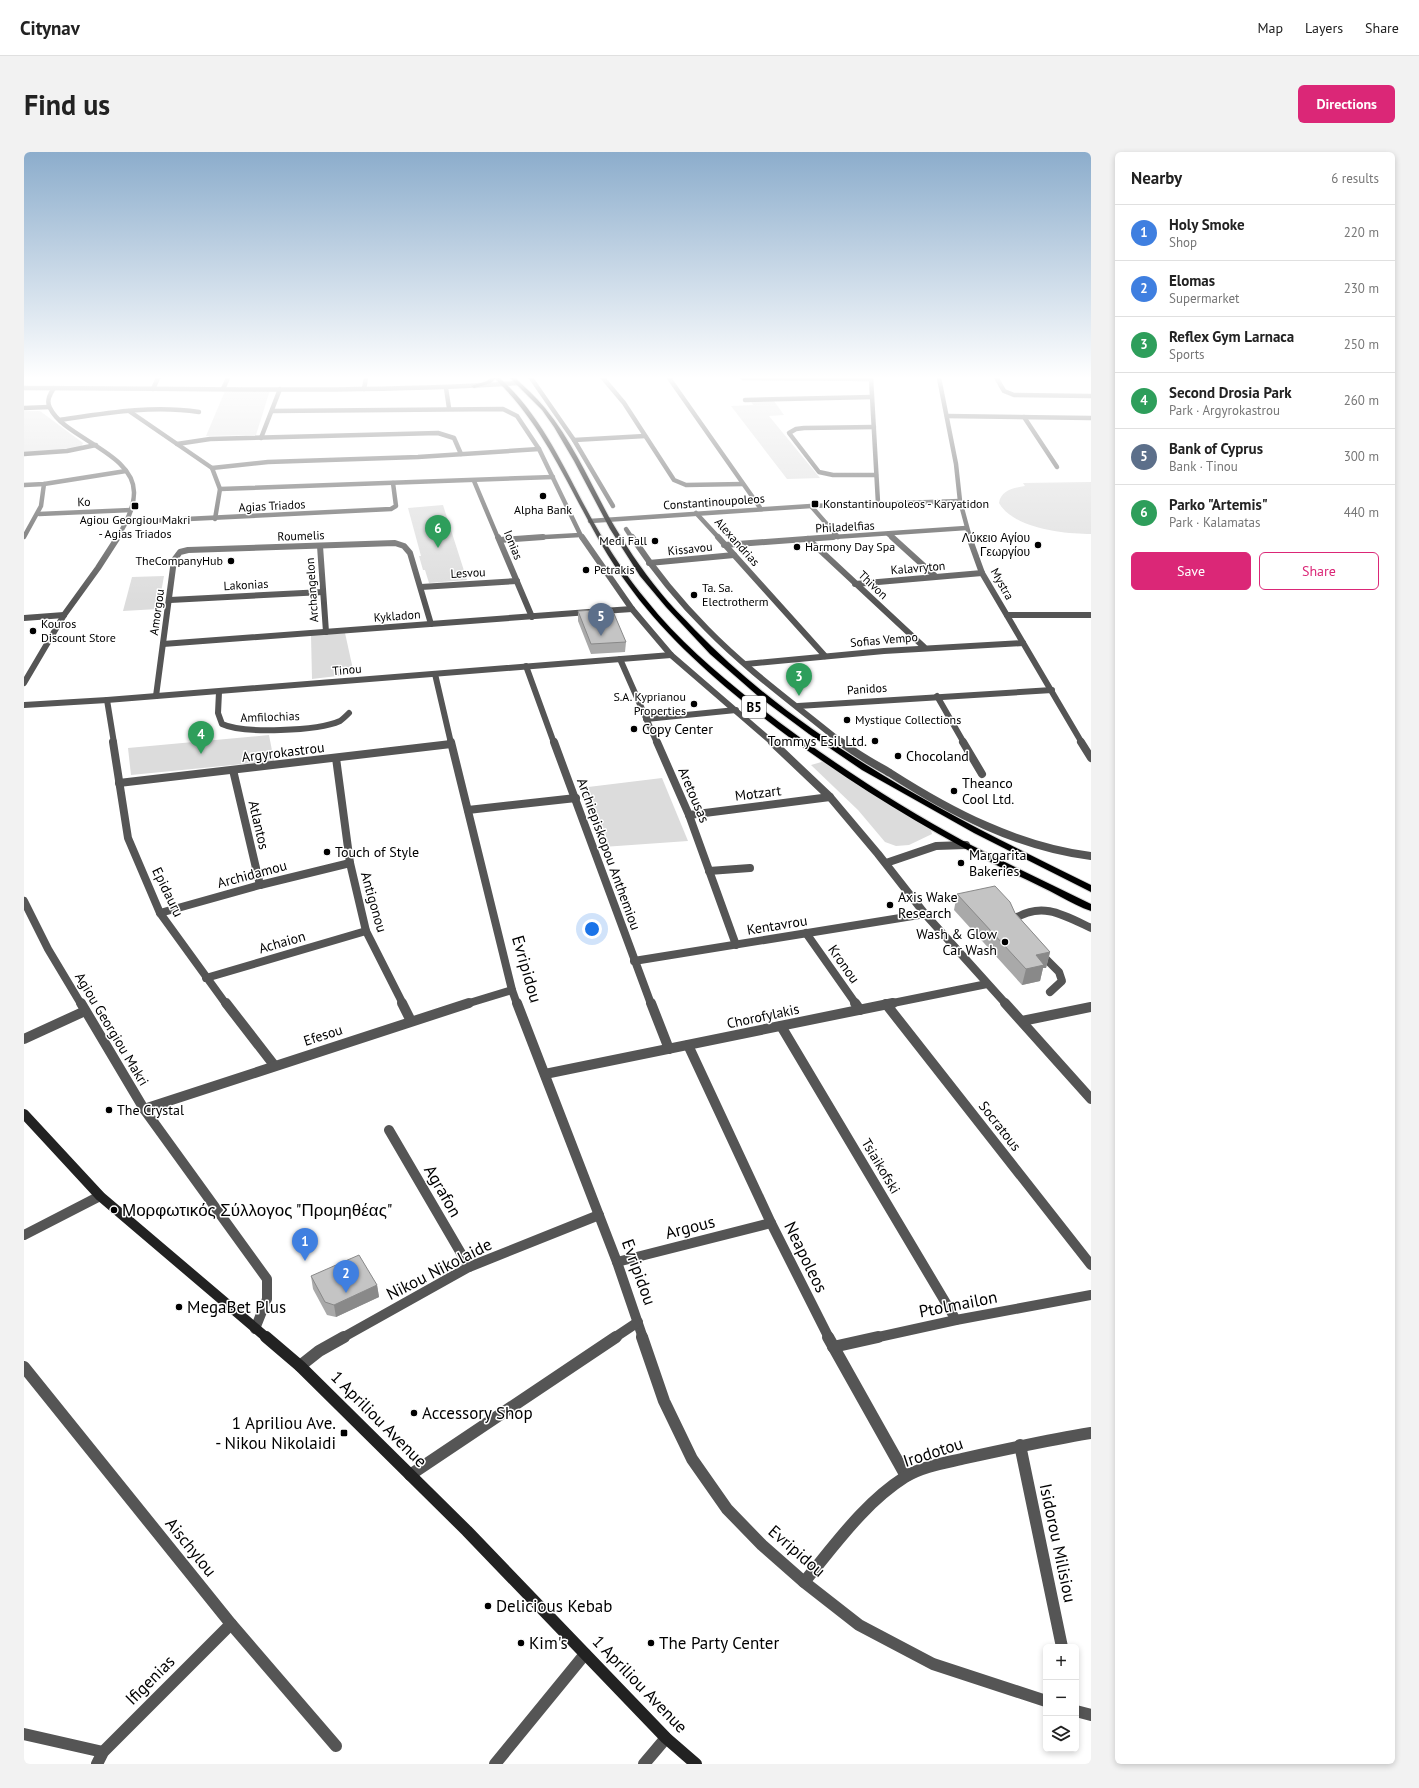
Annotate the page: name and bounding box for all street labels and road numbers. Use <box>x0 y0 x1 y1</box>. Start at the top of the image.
street label: Constantinoupoleos <box>663 490 765 513</box>
street label: Ko <box>77 494 91 509</box>
street label: Agias Triados <box>238 496 306 515</box>
street label: Alexandrias <box>712 514 763 569</box>
street label: Philadelfias <box>815 517 875 536</box>
street label: Roumelis <box>277 527 325 544</box>
street label: Ionias <box>501 528 526 562</box>
street label: Kissavou <box>667 539 713 558</box>
street label: Archangelon <box>302 557 321 623</box>
street label: Kalavryton <box>890 558 946 577</box>
street label: Lesvou <box>450 564 486 581</box>
street label: Mystra <box>988 565 1017 602</box>
street label: Thivon <box>855 567 891 602</box>
street label: Lakonias <box>223 576 269 593</box>
street label: Amorgou <box>146 588 167 636</box>
street label: Kykladon <box>373 606 421 625</box>
street label: Sofias Vempo <box>849 629 918 650</box>
street label: Tinou <box>332 661 362 678</box>
street label: Panidos <box>847 680 887 697</box>
road number: B5 <box>742 696 766 718</box>
street label: Amfilochias <box>240 708 300 725</box>
street label: Argyrokastrou <box>241 738 325 766</box>
street label: Aretousas <box>674 765 714 826</box>
street label: Archiepiskopou Anthemiou <box>573 776 645 932</box>
street label: Motzart <box>734 781 782 805</box>
street label: Atlantos <box>245 799 273 851</box>
street label: Archidamou <box>215 856 289 892</box>
street label: Epidauru <box>148 864 188 920</box>
street label: Antigonou <box>357 870 391 934</box>
street label: Kentavrou <box>746 911 808 939</box>
street label: Achaion <box>257 927 307 957</box>
street label: Evripidou <box>507 933 547 1005</box>
street label: Kronou <box>824 941 864 987</box>
street label: Agiou Georgiou Makri <box>71 969 153 1089</box>
street label: Chorofylakis <box>725 1000 801 1032</box>
street label: Efesou <box>301 1020 345 1050</box>
street label: Socratous <box>975 1097 1025 1155</box>
street label: Tsiaikofski <box>857 1135 905 1197</box>
street label: Agrafon <box>419 1161 467 1221</box>
street label: Argous <box>663 1210 717 1244</box>
street label: Neapoleos <box>779 1218 833 1296</box>
street label: Nikou Nikolaide <box>383 1233 495 1305</box>
street label: Evripidou <box>617 1236 661 1308</box>
street label: Ptolmailon <box>917 1286 999 1322</box>
street label: 1 Apriliou Avenue <box>326 1366 432 1472</box>
street label: Irodotou <box>900 1432 966 1472</box>
street label: Isidorou Milisiou <box>1035 1482 1081 1604</box>
street label: Aischylou <box>160 1513 222 1581</box>
street label: Evripidou <box>764 1520 830 1582</box>
street label: 1 Apriliou Avenue <box>588 1630 692 1738</box>
street label: Ifigenias <box>121 1651 179 1709</box>

